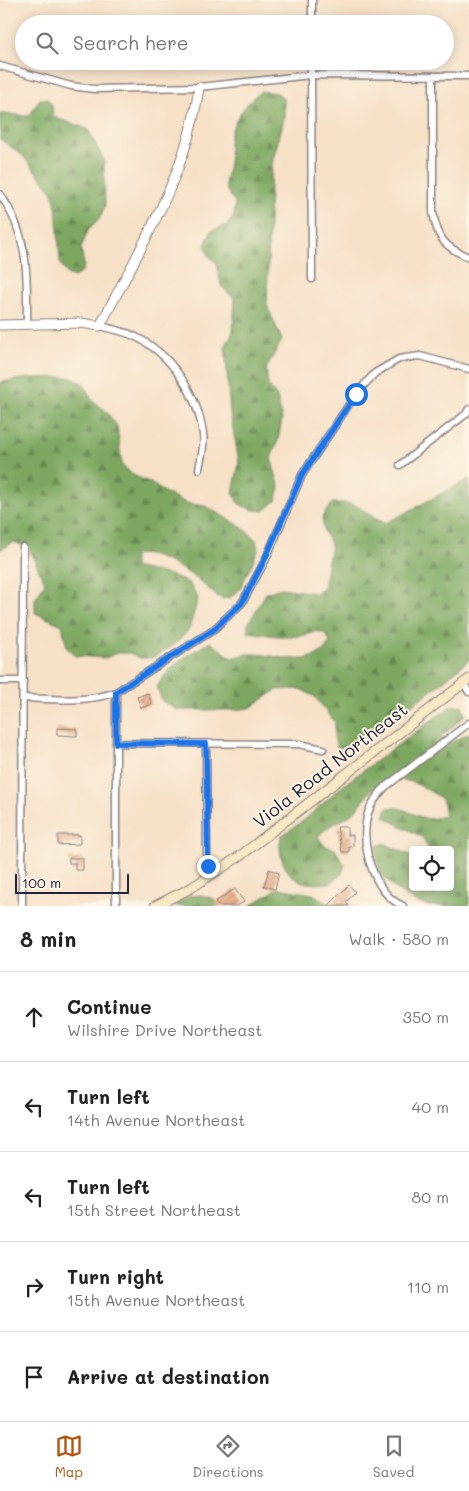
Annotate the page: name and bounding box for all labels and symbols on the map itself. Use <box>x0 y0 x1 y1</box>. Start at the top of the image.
route start <box>345 383 368 406</box>
street label: Viola Road Northeast <box>248 697 412 833</box>
route end <box>197 855 220 878</box>
scale bar <box>15 871 129 894</box>

